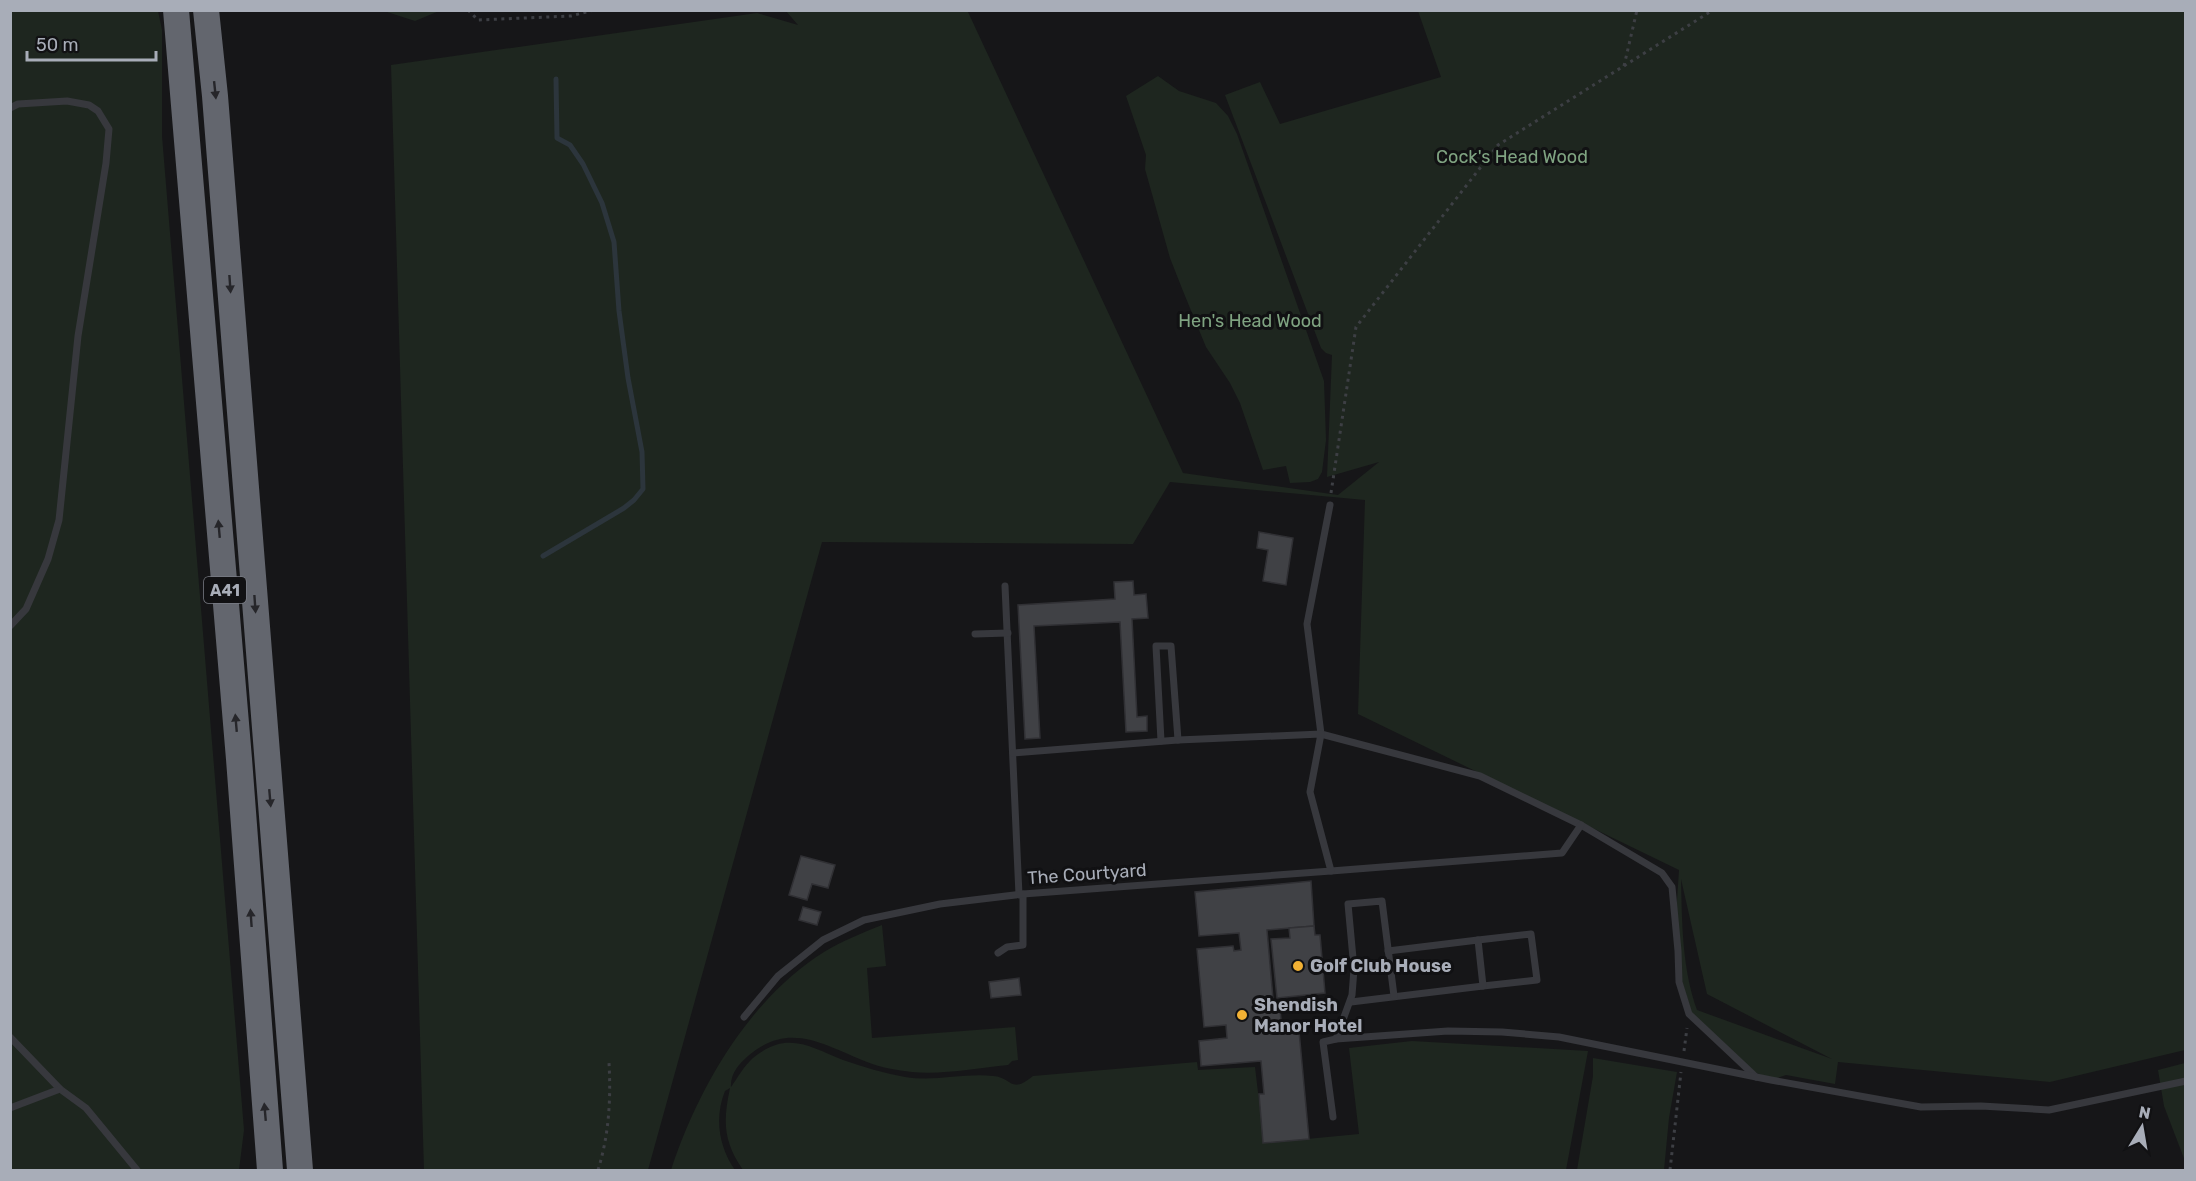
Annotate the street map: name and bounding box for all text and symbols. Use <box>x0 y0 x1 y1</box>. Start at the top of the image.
scale bar <box>27 24 156 62</box>
text: 50 m <box>36 34 79 56</box>
one-way arrow <box>210 80 220 99</box>
park label: Cock's Head Wood <box>1436 146 1588 168</box>
one-way arrow <box>225 274 235 293</box>
park label: Hen's Head Wood <box>1178 310 1322 332</box>
one-way arrow <box>215 519 224 538</box>
road number: A41 <box>204 577 246 603</box>
one-way arrow <box>250 595 259 614</box>
one-way arrow <box>231 714 241 733</box>
one-way arrow <box>265 789 275 808</box>
street label: The Courtyard <box>1027 859 1147 889</box>
one-way arrow <box>246 908 255 927</box>
place label: Golf Club House <box>1310 955 1452 977</box>
marker: Golf Club House <box>1291 959 1305 973</box>
place label: Shendish Manor Hotel <box>1254 994 1362 1037</box>
marker: Shendish Manor Hotel <box>1235 1008 1249 1022</box>
north arrow <box>2112 1097 2172 1157</box>
text: N <box>2137 1102 2152 1123</box>
one-way arrow <box>261 1103 270 1122</box>

